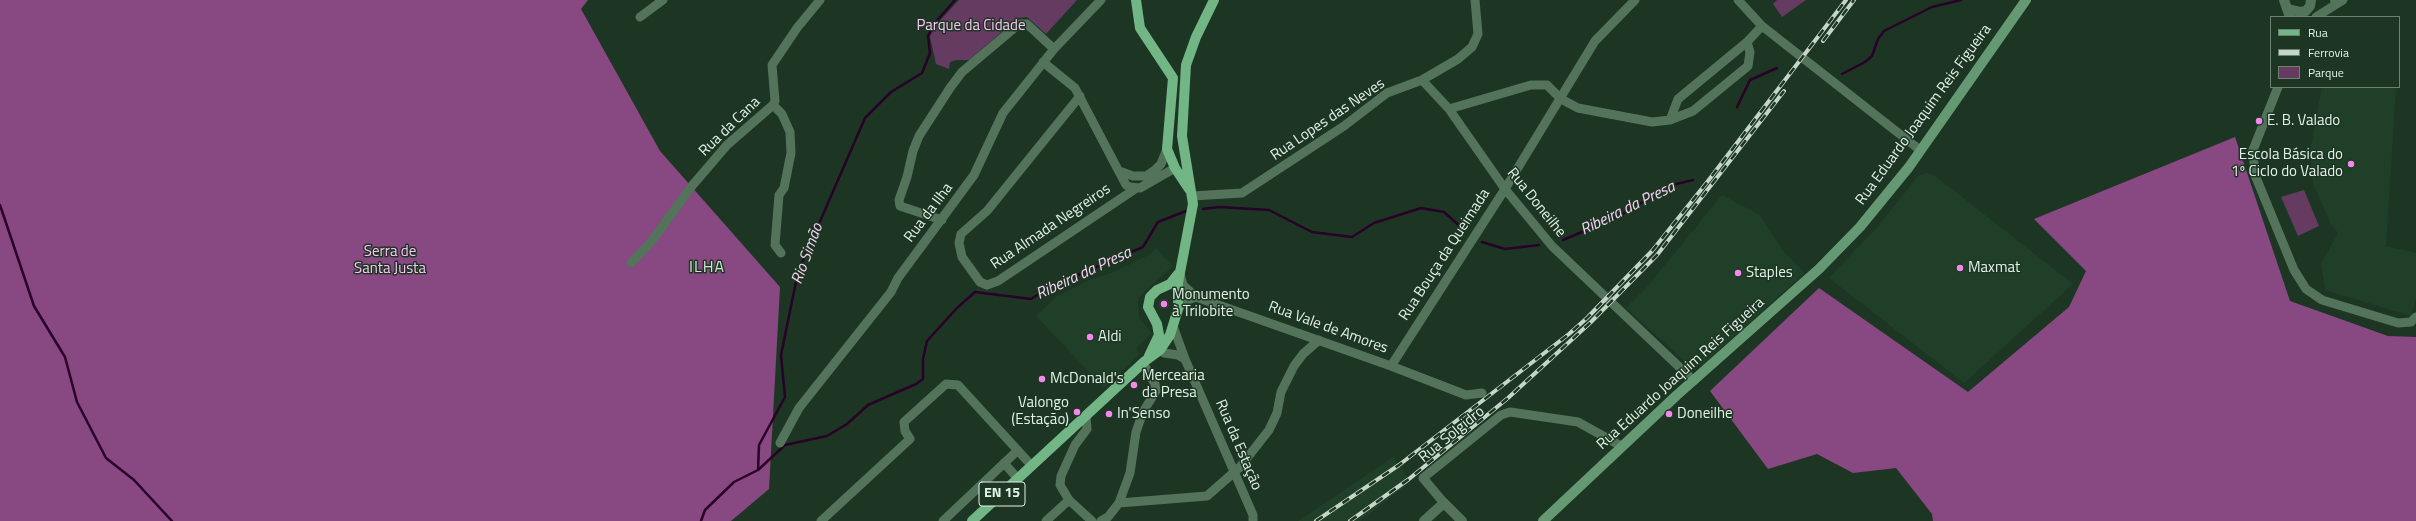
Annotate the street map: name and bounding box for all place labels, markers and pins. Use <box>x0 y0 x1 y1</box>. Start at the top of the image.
place label: E. B. Valado <box>2267 112 2340 130</box>
marker: E. B. Valado <box>2254 116 2264 126</box>
place label: Escola Básica do 1º Ciclo do Valado <box>2231 146 2343 181</box>
marker: Escola Básica do 1º Ciclo do Valado <box>2346 159 2356 169</box>
place label: Maxmat <box>1968 259 2020 277</box>
marker: Maxmat <box>1955 263 1965 273</box>
place label: Staples <box>1746 264 1793 282</box>
marker: Staples <box>1733 268 1743 278</box>
place label: Monumento à Trilobite <box>1172 286 1250 321</box>
marker: Monumento à Trilobite <box>1159 299 1169 309</box>
place label: Aldi <box>1098 328 1122 346</box>
marker: Aldi <box>1085 332 1095 342</box>
place label: Mercearia da Presa <box>1142 367 1205 402</box>
place label: McDonald's <box>1050 370 1124 388</box>
marker: McDonald's <box>1037 374 1047 384</box>
marker: Mercearia da Presa <box>1129 380 1139 390</box>
place label: Valongo (Estação) <box>1011 394 1069 429</box>
place label: In'Senso <box>1117 405 1170 423</box>
place label: Doneilhe <box>1677 405 1733 423</box>
marker: Valongo (Estação) <box>1072 407 1082 417</box>
marker: In'Senso <box>1104 409 1114 419</box>
marker: Doneilhe <box>1664 409 1674 419</box>

